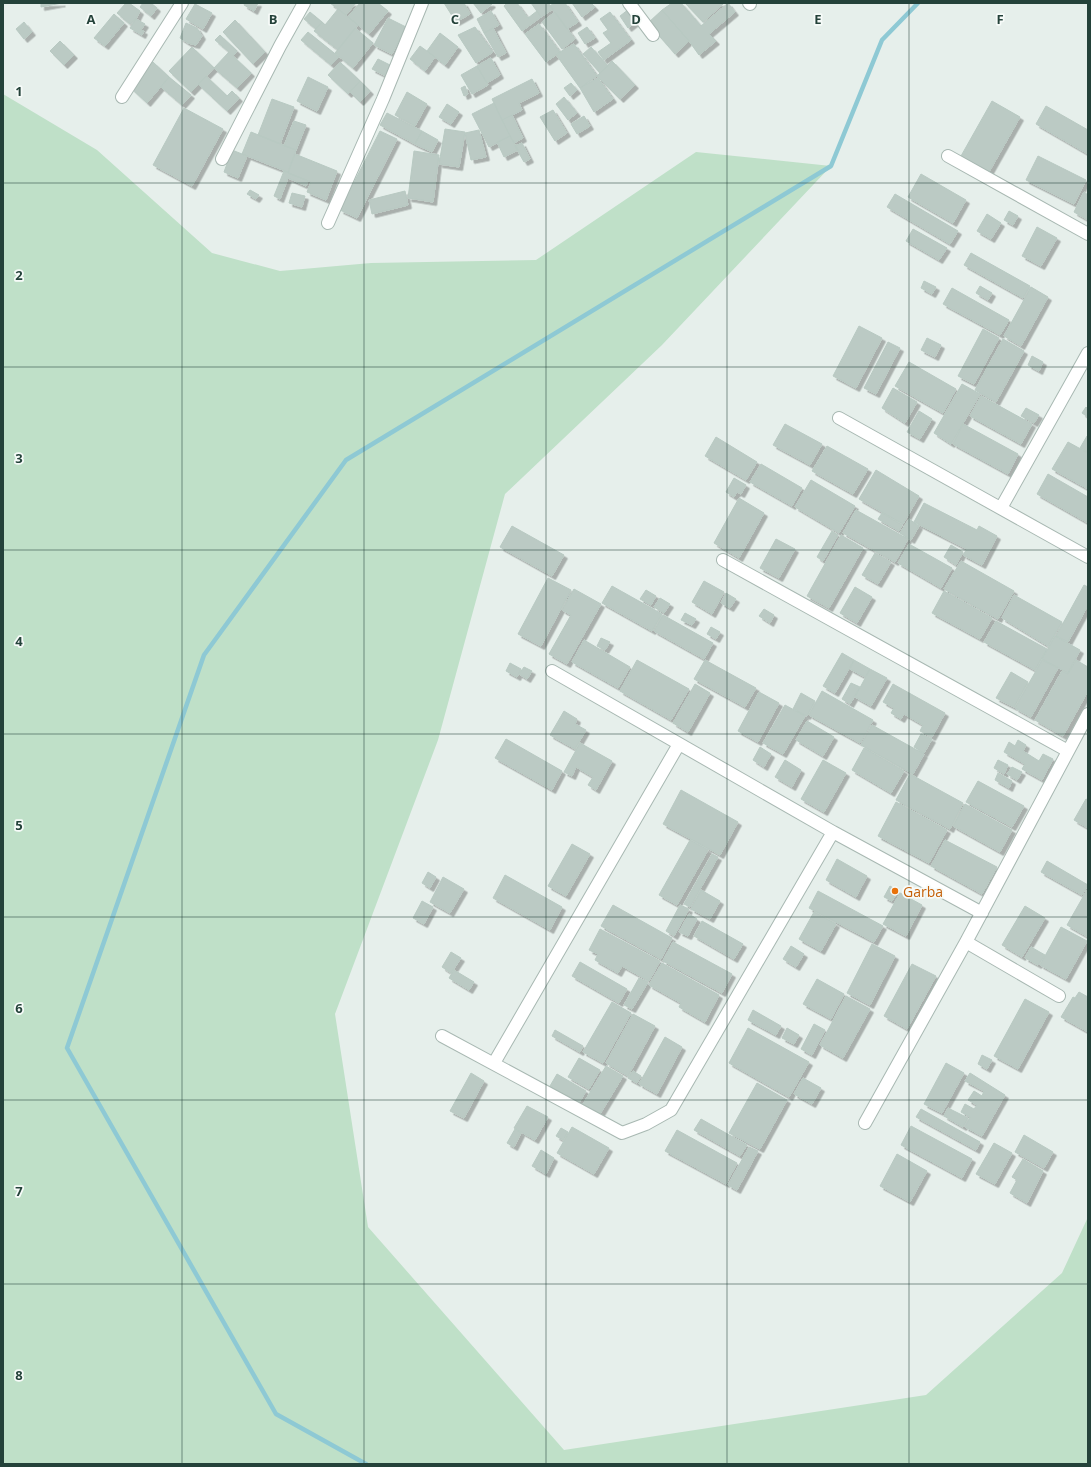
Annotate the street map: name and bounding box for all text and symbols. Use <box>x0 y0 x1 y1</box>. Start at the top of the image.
text: A <box>87 10 96 28</box>
text: B <box>269 10 278 28</box>
text: C <box>451 10 459 28</box>
text: D <box>631 10 641 28</box>
text: E <box>814 10 822 28</box>
text: F <box>996 10 1004 28</box>
text: 1 <box>15 82 23 100</box>
text: 2 <box>15 266 23 284</box>
text: 3 <box>15 449 23 467</box>
text: 4 <box>15 632 23 650</box>
text: 5 <box>15 816 23 834</box>
place label: Garba <box>903 882 943 901</box>
marker: Garba <box>890 886 900 896</box>
text: 6 <box>15 999 23 1017</box>
text: 7 <box>15 1182 23 1200</box>
text: 8 <box>15 1366 23 1384</box>

